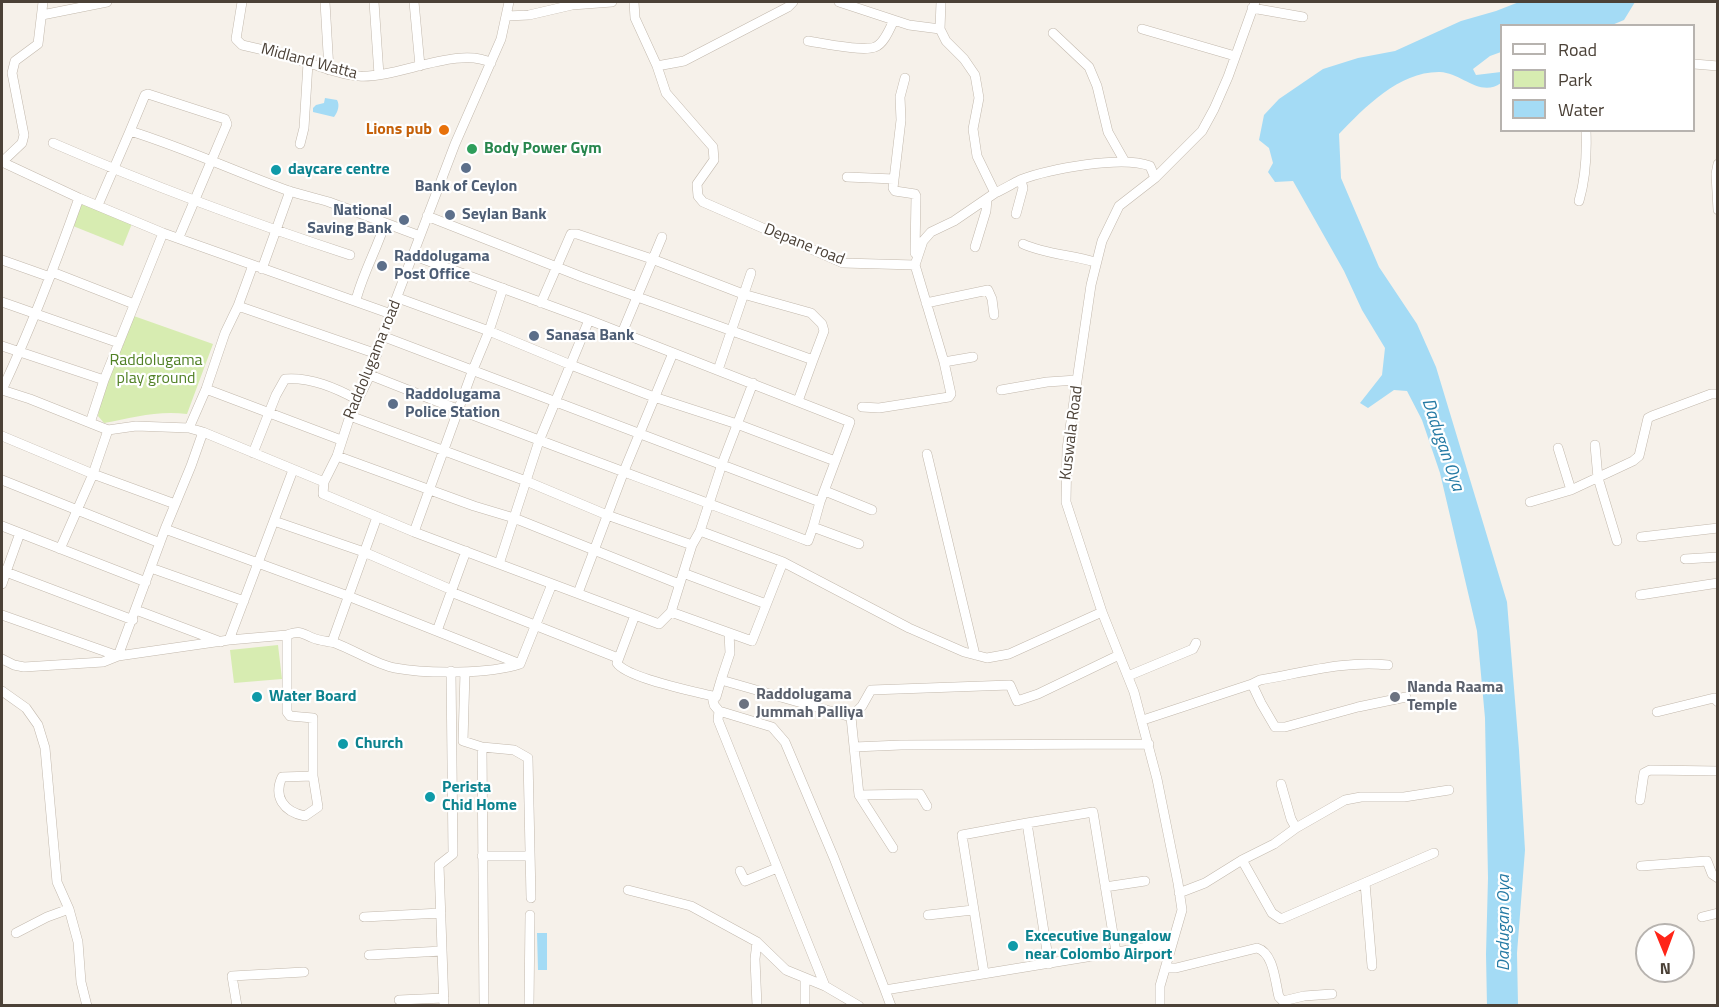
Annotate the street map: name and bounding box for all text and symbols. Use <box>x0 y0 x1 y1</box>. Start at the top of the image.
legend <box>1500 24 1695 132</box>
text: Road <box>1558 36 1597 63</box>
street label: Midland Watta <box>259 40 359 84</box>
text: Park <box>1558 66 1592 93</box>
text: Water <box>1558 96 1604 123</box>
place label: Lions pub <box>366 120 432 140</box>
marker: Lions pub <box>437 123 451 137</box>
place label: Body Power Gym <box>484 139 602 159</box>
marker: Body Power Gym <box>465 142 479 156</box>
place label: daycare centre <box>288 160 390 180</box>
marker: Bank of Ceylon <box>459 161 473 175</box>
marker: daycare centre <box>269 163 283 177</box>
place label: Bank of Ceylon <box>415 177 517 197</box>
place label: National Saving Bank <box>307 201 392 239</box>
place label: Seylan Bank <box>462 205 547 225</box>
marker: Seylan Bank <box>443 208 457 222</box>
marker: National Saving Bank <box>397 213 411 227</box>
street label: Depane road <box>761 220 847 270</box>
place label: Raddolugama Post Office <box>394 247 490 285</box>
marker: Raddolugama Post Office <box>375 259 389 273</box>
street label: Raddolugama road <box>340 298 406 422</box>
place label: Sanasa Bank <box>546 326 634 346</box>
marker: Sanasa Bank <box>527 329 541 343</box>
park label: Raddolugama play ground <box>109 351 203 389</box>
place label: Raddolugama Police Station <box>405 385 501 423</box>
street label: Kuswala Road <box>1057 385 1087 481</box>
water label: Dadugan Oya <box>1416 396 1468 494</box>
marker: Raddolugama Police Station <box>386 397 400 411</box>
place label: Nanda Raama Temple <box>1407 678 1503 716</box>
place label: Raddolugama Jummah Palliya <box>756 685 863 723</box>
place label: Water Board <box>269 687 356 707</box>
marker: Water Board <box>250 690 264 704</box>
marker: Nanda Raama Temple <box>1388 690 1402 704</box>
marker: Raddolugama Jummah Palliya <box>737 697 751 711</box>
place label: Church <box>355 734 403 754</box>
marker: Church <box>336 737 350 751</box>
place label: Perista Chid Home <box>442 778 517 816</box>
marker: Perista Chid Home <box>423 790 437 804</box>
water label: Dadugan Oya <box>1494 875 1516 971</box>
north arrow <box>1635 923 1695 983</box>
place label: Excecutive Bungalow near Colombo Airport <box>1025 927 1172 965</box>
marker: Excecutive Bungalow near Colombo Airport <box>1006 939 1020 953</box>
text: N <box>1660 957 1671 981</box>

